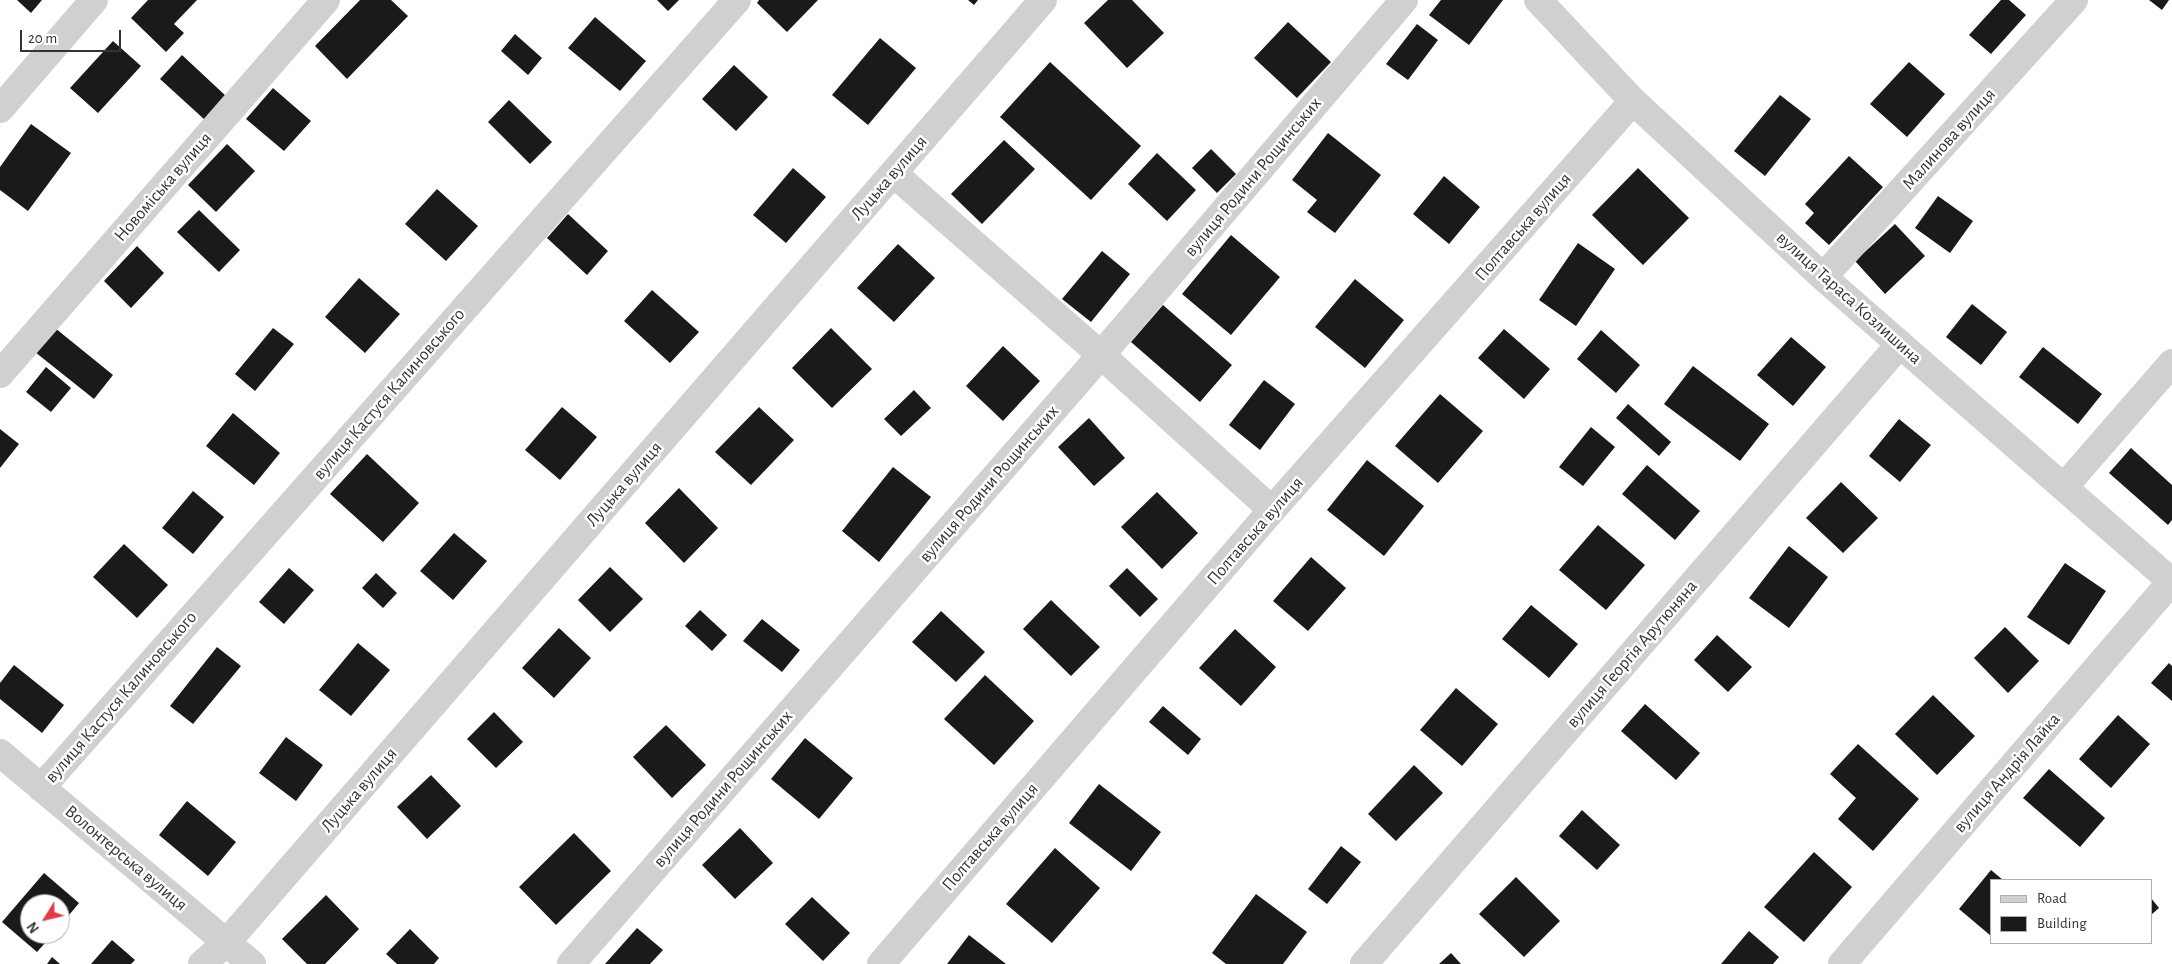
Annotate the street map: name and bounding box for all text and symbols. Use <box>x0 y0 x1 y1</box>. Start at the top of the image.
scale bar <box>22 20 124 52</box>
text: 20 m <box>28 31 57 46</box>
street label: Малинова вулиця <box>1898 84 2000 194</box>
street label: вулиця Родини Рощинських <box>1180 93 1326 261</box>
street label: Новоміська вулиця <box>110 128 216 246</box>
street label: Луцька вулиця <box>846 131 932 225</box>
street label: Полтавська вулиця <box>1470 169 1576 285</box>
street label: вулиця Тараса Козлишина <box>1772 227 1926 369</box>
street label: вулиця Кастуся Калиновського <box>309 304 469 484</box>
street label: вулиця Родини Рощинських <box>915 401 1063 567</box>
street label: Луцька вулиця <box>581 437 667 531</box>
street label: Полтавська вулиця <box>1202 473 1308 589</box>
street label: вулиця Георгія Арутюняна <box>1562 576 1702 732</box>
street label: вулиця Кастуся Калиновського <box>41 607 201 787</box>
street label: вулиця Родини Рощинських <box>649 706 797 872</box>
street label: вулиця Андрія Лайка <box>1949 709 2065 837</box>
street label: Луцька вулиця <box>316 743 402 837</box>
street label: Полтавська вулиця <box>937 779 1043 895</box>
street label: Волонтерська вулиця <box>60 800 192 916</box>
legend <box>1990 879 2152 944</box>
text: Road <box>2037 891 2067 906</box>
north arrow <box>20 894 70 944</box>
text: Building <box>2037 916 2087 931</box>
text: N <box>25 919 42 935</box>

